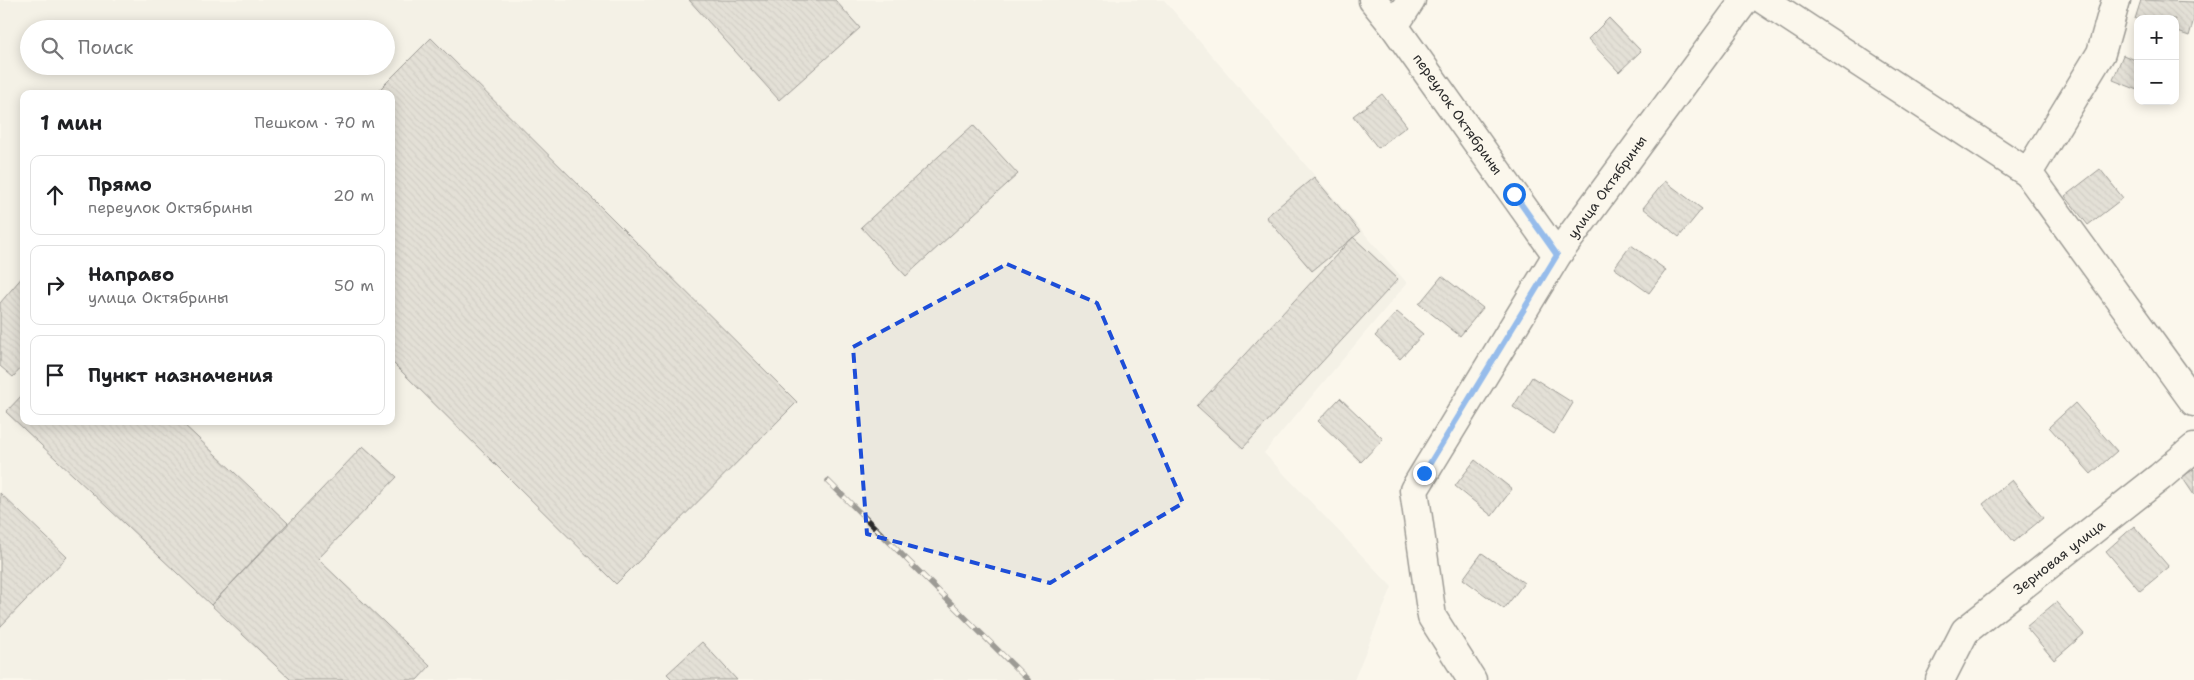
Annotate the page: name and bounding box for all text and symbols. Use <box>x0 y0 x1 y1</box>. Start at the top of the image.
map controls <box>2134 15 2179 105</box>
button: + <box>2134 15 2179 60</box>
search box <box>20 20 395 75</box>
icon: search <box>38 34 66 62</box>
text: Поиск <box>78 35 133 60</box>
street label: переулок Октябрины <box>1409 50 1507 178</box>
button: − <box>2134 60 2179 105</box>
text: 1 мин <box>40 109 102 137</box>
text: Пешком · 70 m <box>254 112 375 133</box>
street label: улица Октябрины <box>1564 132 1650 242</box>
text: Прямо <box>88 172 152 197</box>
icon: ahead <box>41 181 69 209</box>
route start <box>1503 183 1526 206</box>
text: 20 m <box>333 185 374 206</box>
text: переулок Октябрины <box>88 197 253 218</box>
text: Направо <box>88 262 174 287</box>
icon: right <box>41 271 69 299</box>
text: 50 m <box>334 275 374 296</box>
text: улица Октябрины <box>88 287 229 308</box>
icon: arrive <box>41 361 69 389</box>
text: Пункт назначения <box>88 363 273 388</box>
route end <box>1413 462 1436 485</box>
street label: Зерновая улица <box>2009 515 2109 598</box>

